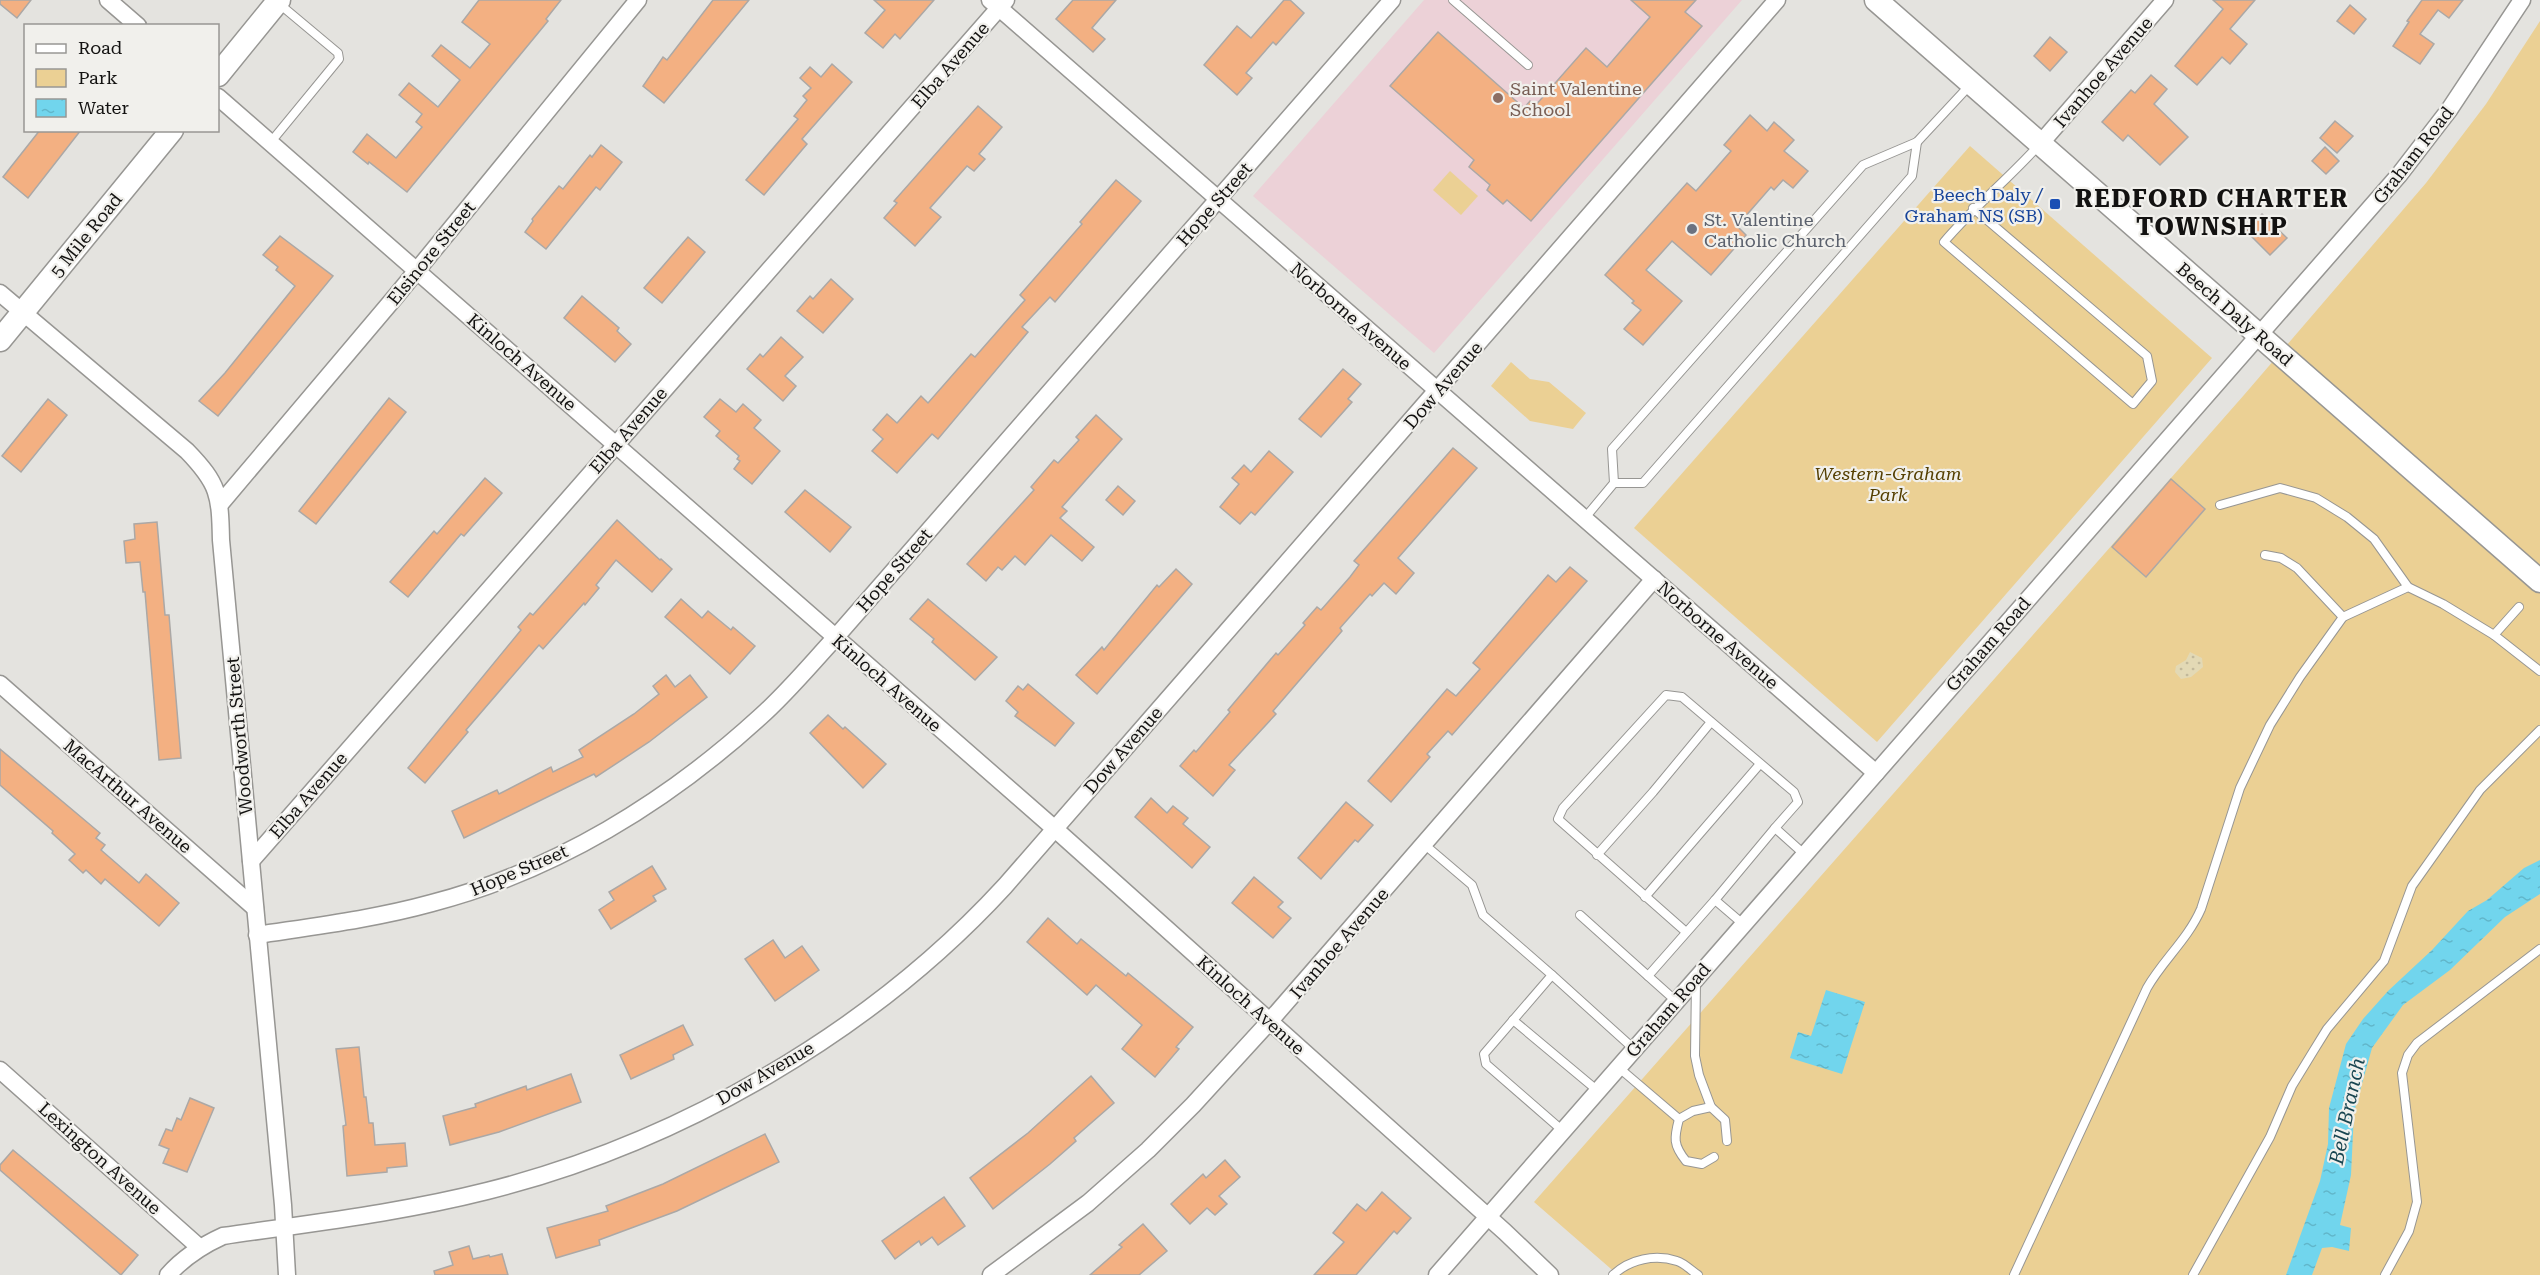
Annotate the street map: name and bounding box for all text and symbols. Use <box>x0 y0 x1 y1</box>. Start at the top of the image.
street label: Ivanhoe Avenue <box>2049 12 2157 132</box>
street label: Elba Avenue <box>907 18 993 112</box>
legend <box>24 24 219 132</box>
text: Road <box>78 37 123 58</box>
text: Park <box>78 67 118 88</box>
place label: Saint Valentine School <box>1510 78 1642 120</box>
marker: Saint Valentine School <box>1491 91 1505 105</box>
text: Water <box>78 97 129 118</box>
street label: Graham Road <box>2369 102 2458 208</box>
street label: Hope Street <box>1172 158 1256 250</box>
place label: Beech Daly / Graham NS (SB) <box>1905 184 2043 226</box>
district label: REDFORD CHARTER TOWNSHIP <box>2075 185 2349 241</box>
street label: 5 Mile Road <box>46 188 126 281</box>
street label: Elsinore Street <box>383 197 479 309</box>
marker: Beech Daly / Graham NS (SB) <box>2048 197 2062 211</box>
place label: St. Valentine Catholic Church <box>1704 209 1847 251</box>
marker: St. Valentine Catholic Church <box>1685 222 1699 236</box>
street label: Norborne Avenue <box>1286 258 1416 374</box>
street label: Beech Daly Road <box>2173 258 2298 370</box>
street label: Kinloch Avenue <box>463 309 581 415</box>
street label: Dow Avenue <box>1399 337 1487 433</box>
street label: Elba Avenue <box>585 383 671 477</box>
park label: Western-Graham Park <box>1814 463 1962 505</box>
street label: Hope Street <box>852 524 936 616</box>
street label: Norborne Avenue <box>1653 577 1783 693</box>
street label: Graham Road <box>1941 592 2035 695</box>
street label: Kinloch Avenue <box>828 630 946 736</box>
street label: Woodworth Street <box>222 656 256 816</box>
street label: Dow Avenue <box>1079 702 1167 798</box>
street label: MacArthur Avenue <box>60 735 196 857</box>
street label: Elba Avenue <box>265 748 351 842</box>
street label: Hope Street <box>467 840 571 900</box>
street label: Ivanhoe Avenue <box>1285 883 1393 1003</box>
street label: Kinloch Avenue <box>1193 951 1309 1059</box>
street label: Graham Road <box>1621 958 1715 1061</box>
street label: Dow Avenue <box>713 1037 817 1109</box>
water label: Bell Branch <box>2324 1055 2370 1168</box>
street label: Lexington Avenue <box>34 1098 166 1219</box>

